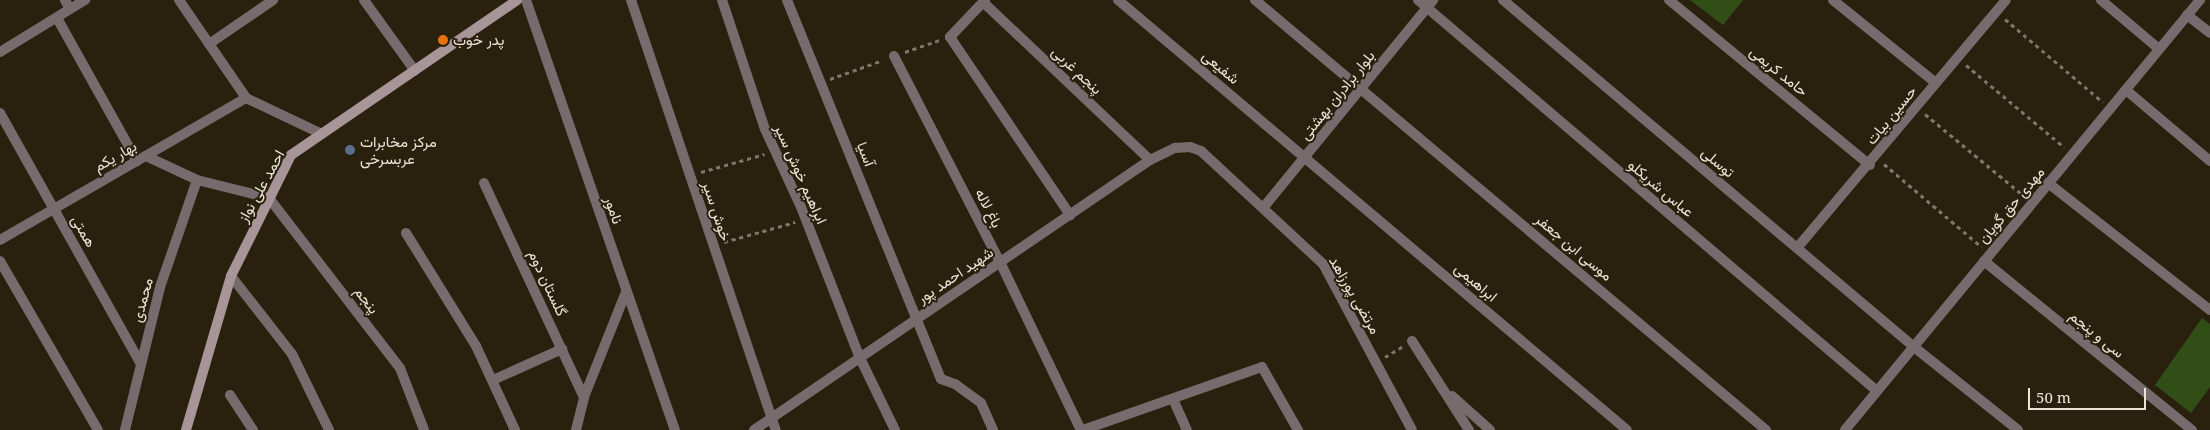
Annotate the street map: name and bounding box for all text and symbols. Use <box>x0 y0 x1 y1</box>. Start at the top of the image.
place label: پدر خوب <box>453 31 505 49</box>
marker: پدر خوب <box>437 34 449 46</box>
street label: پنجم غربی <box>1048 42 1106 98</box>
street label: حامد کریمی <box>1746 42 1812 100</box>
street label: شفیعی <box>1199 46 1243 88</box>
street label: بلوار برادران بهشتی <box>1296 47 1378 143</box>
street label: حسین بیات <box>1862 82 1920 148</box>
street label: ابراهیم خوش سیر <box>771 121 831 227</box>
place label: مرکز مخابرات عربسرخی <box>360 132 437 167</box>
street label: بهار یکم <box>90 137 140 175</box>
street label: آسیا <box>853 139 879 169</box>
street label: توسلی <box>1698 143 1738 181</box>
marker: مرکز مخابرات عربسرخی <box>344 144 356 156</box>
street label: احمد علی نواز <box>234 147 288 225</box>
street label: عباس شریکلو <box>1625 155 1697 221</box>
street label: مهدی حق گویان <box>1974 163 2048 247</box>
street label: خوش سیر <box>699 179 735 243</box>
street label: باغ لاله <box>972 185 1006 231</box>
street label: نامور <box>601 194 627 226</box>
street label: موسی ابن جعفر <box>1532 210 1616 284</box>
street label: همتی <box>68 212 100 250</box>
street label: شهید احمد پور <box>914 243 996 307</box>
street label: گلستان دوم <box>525 247 571 319</box>
street label: مرتضی پورزاهد <box>1325 253 1385 337</box>
street label: ابراهیمی <box>1451 259 1501 305</box>
street label: محمدی <box>127 276 157 324</box>
street label: پنجم <box>351 283 383 317</box>
street label: سی و پنجم <box>2066 306 2128 362</box>
scale bar <box>2030 378 2148 410</box>
text: 50 m <box>2036 387 2071 407</box>

